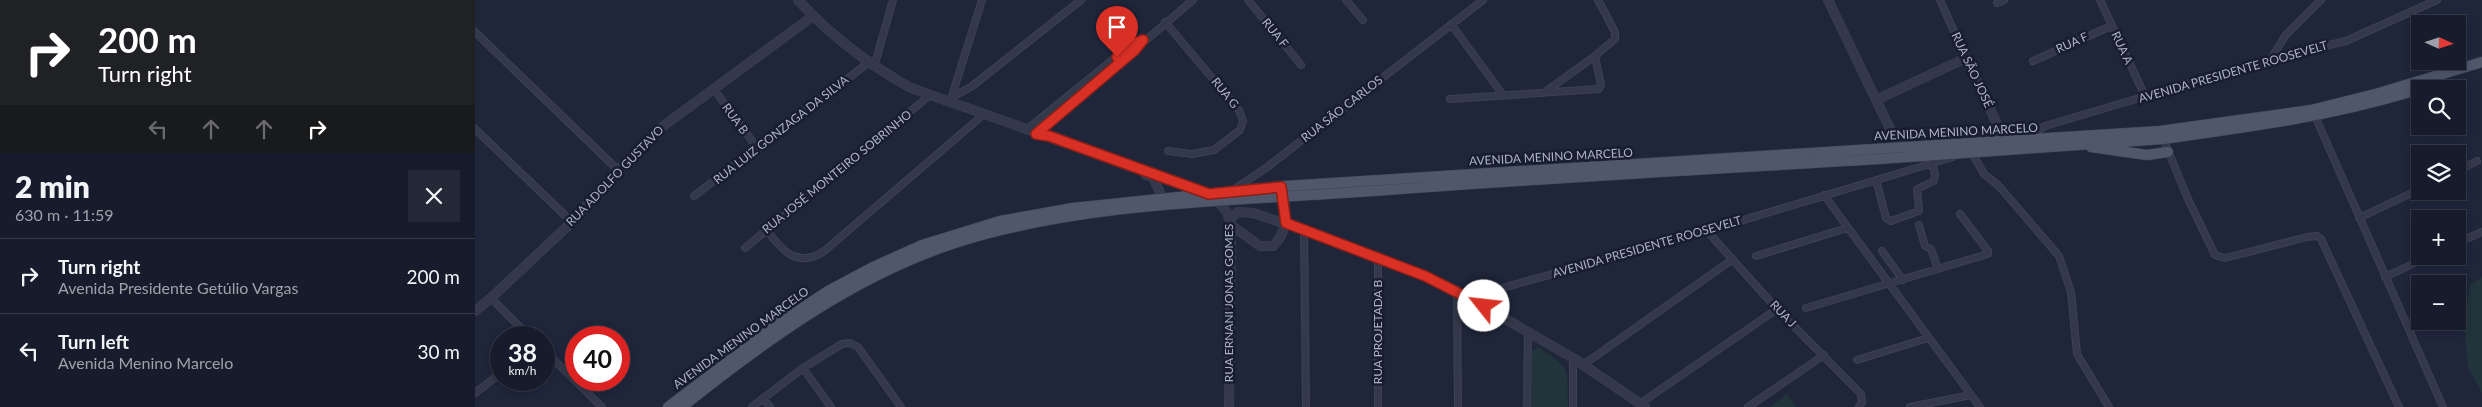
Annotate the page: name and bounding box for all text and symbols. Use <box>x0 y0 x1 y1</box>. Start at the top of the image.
pin <box>1096 6 1138 57</box>
icon: arrive <box>1103 13 1131 41</box>
street label: RUA F <box>1259 15 1292 51</box>
north arrow <box>2411 15 2466 70</box>
map controls <box>2411 15 2466 330</box>
text: 200 m <box>98 18 197 60</box>
icon: right <box>15 20 80 85</box>
street label: RUA F <box>2053 29 2090 56</box>
street label: RUA A <box>2108 29 2137 67</box>
street label: RUA SÃO JOSÉ <box>1948 30 1997 110</box>
street label: AVENIDA PRESIDENTE ROOSEVELT <box>2137 37 2329 106</box>
text: Turn right <box>98 60 192 87</box>
street label: RUA LUIZ GONZAGA DA SILVA <box>710 72 852 187</box>
street label: RUA SÃO CARLOS <box>1298 72 1385 145</box>
street label: RUA G <box>1208 74 1243 111</box>
button: search <box>2411 80 2466 135</box>
street label: RUA B <box>719 100 752 137</box>
street label: RUA JOSÉ MONTEIRO SOBRINHO <box>759 106 915 237</box>
icon: left <box>144 115 172 143</box>
icon: ahead <box>197 115 225 143</box>
icon: ahead <box>250 115 278 143</box>
icon: right <box>303 115 331 143</box>
street label: AVENIDA MENINO MARCELO <box>1874 120 2039 143</box>
street label: RUA ADOLFO GUSTAVO <box>563 122 667 229</box>
street label: AVENIDA MENINO MARCELO <box>1469 145 1634 168</box>
button: layers <box>2411 145 2466 200</box>
text: 2 min <box>15 168 90 204</box>
button: close <box>408 170 460 222</box>
text: 630 m · 11:59 <box>15 205 114 224</box>
button: + <box>2411 210 2466 265</box>
street label: AVENIDA PRESIDENTE ROOSEVELT <box>1551 212 1743 281</box>
street label: RUA ERNANI JONAS GOMES <box>1221 224 1236 382</box>
text: Turn right <box>58 255 140 278</box>
icon: right <box>15 262 43 290</box>
text: 200 m <box>406 265 460 288</box>
button: − <box>2411 275 2466 330</box>
text: Avenida Presidente Getúlio Vargas <box>58 278 298 297</box>
position arrow <box>1457 279 1509 331</box>
street label: RUA PROJETADA B <box>1370 280 1385 384</box>
street label: AVENIDA MENINO MARCELO <box>670 283 812 392</box>
street label: RUA J <box>1767 297 1800 330</box>
speed limit sign: 40 <box>565 326 630 391</box>
text: Turn left <box>58 330 129 353</box>
icon: left <box>15 337 43 365</box>
text: 38 <box>508 337 537 367</box>
text: 30 m <box>417 340 460 363</box>
text: Avenida Menino Marcelo <box>58 353 233 372</box>
text: km/h <box>508 363 537 378</box>

